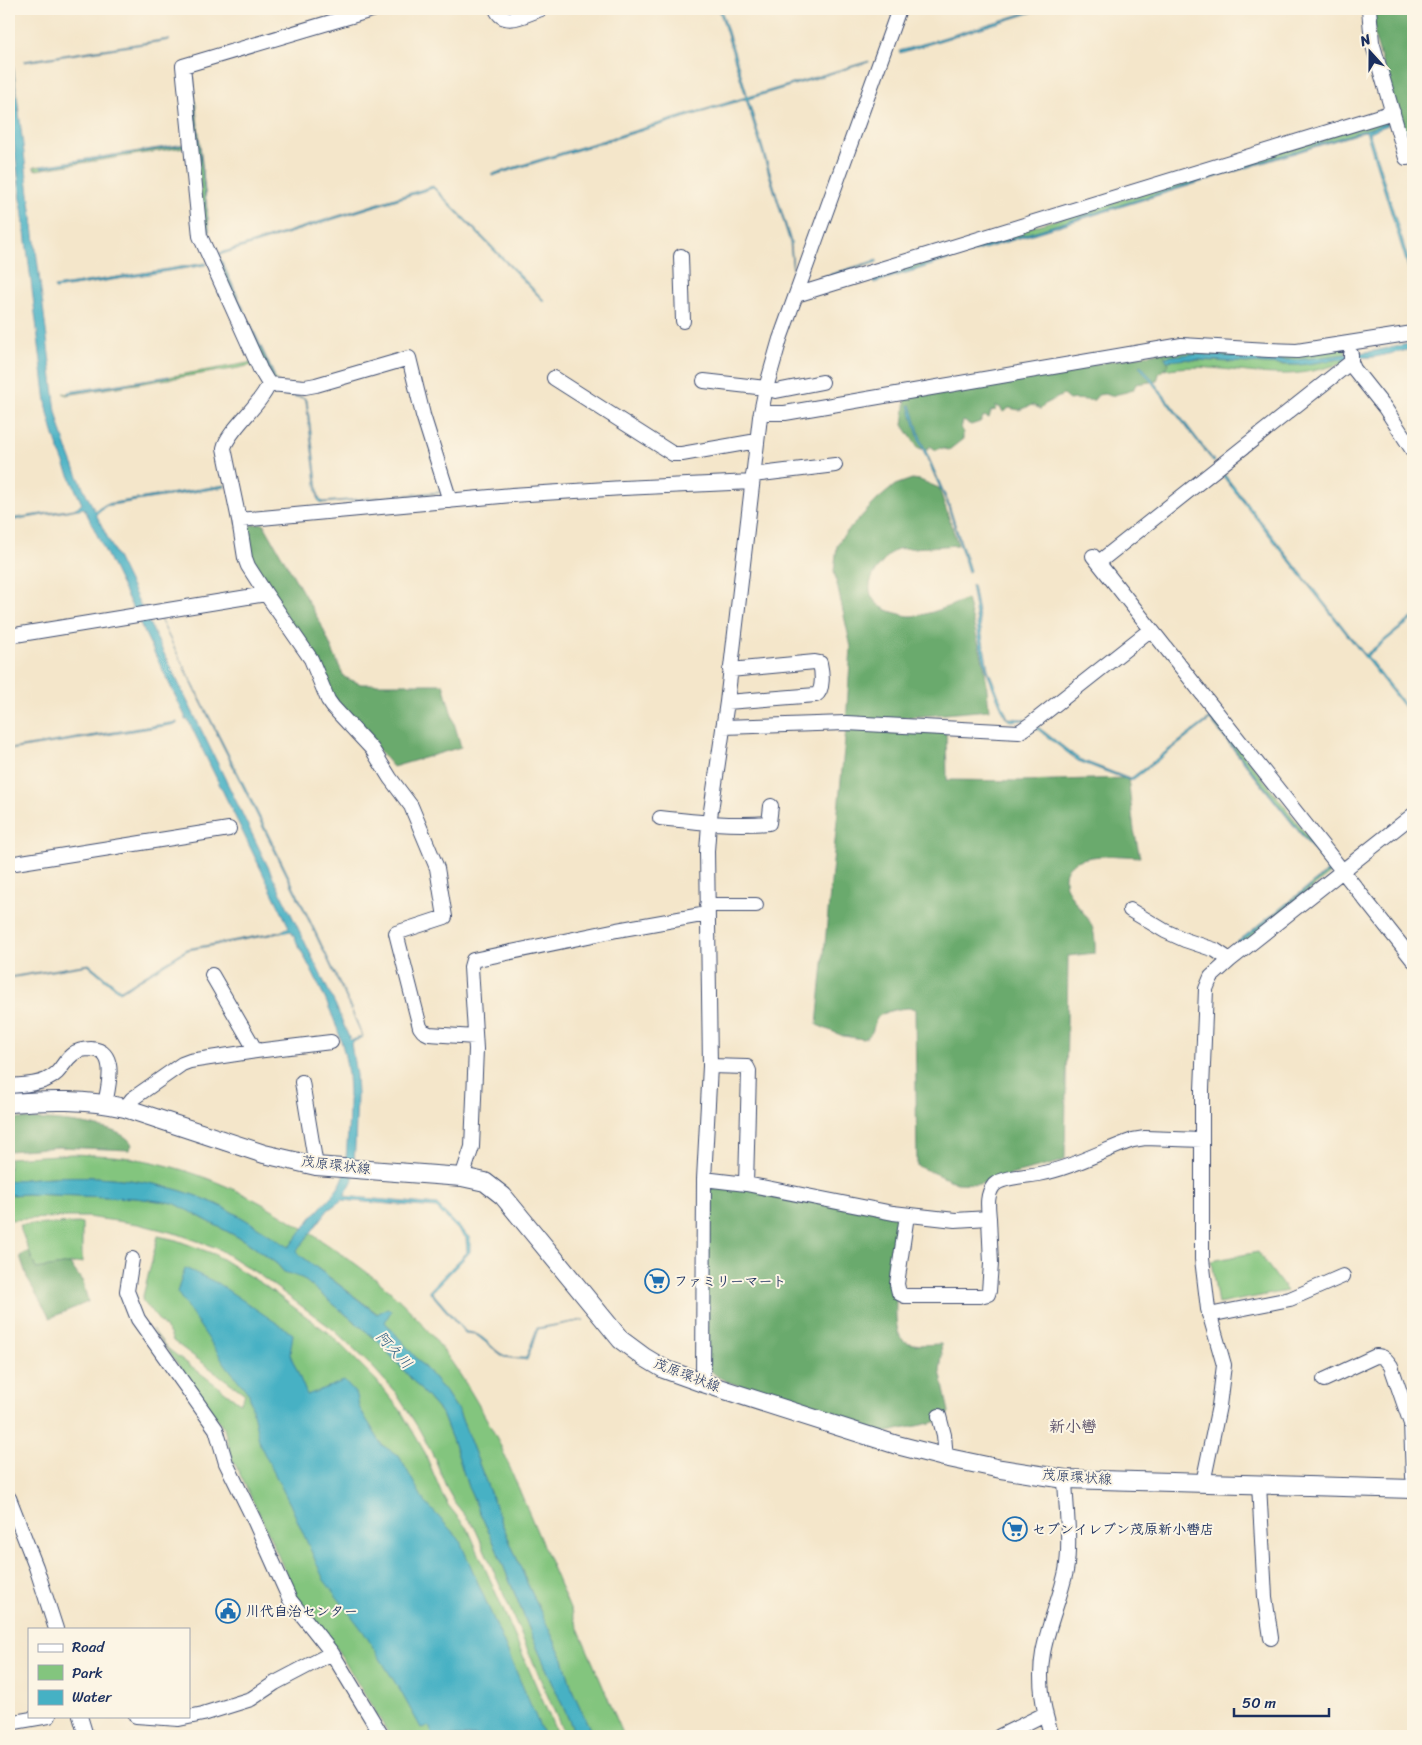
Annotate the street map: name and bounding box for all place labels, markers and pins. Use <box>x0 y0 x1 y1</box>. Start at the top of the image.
supermarket icon: ファミリーマート <box>644 1268 670 1294</box>
place label: ファミリーマート <box>674 1269 787 1294</box>
supermarket icon: セブンイレブン茂原新小轡店 <box>1002 1516 1028 1542</box>
place label: セブンイレブン茂原新小轡店 <box>1032 1517 1214 1542</box>
public building icon: 川代自治センター <box>215 1598 241 1624</box>
place label: 川代自治センター <box>246 1599 358 1624</box>

